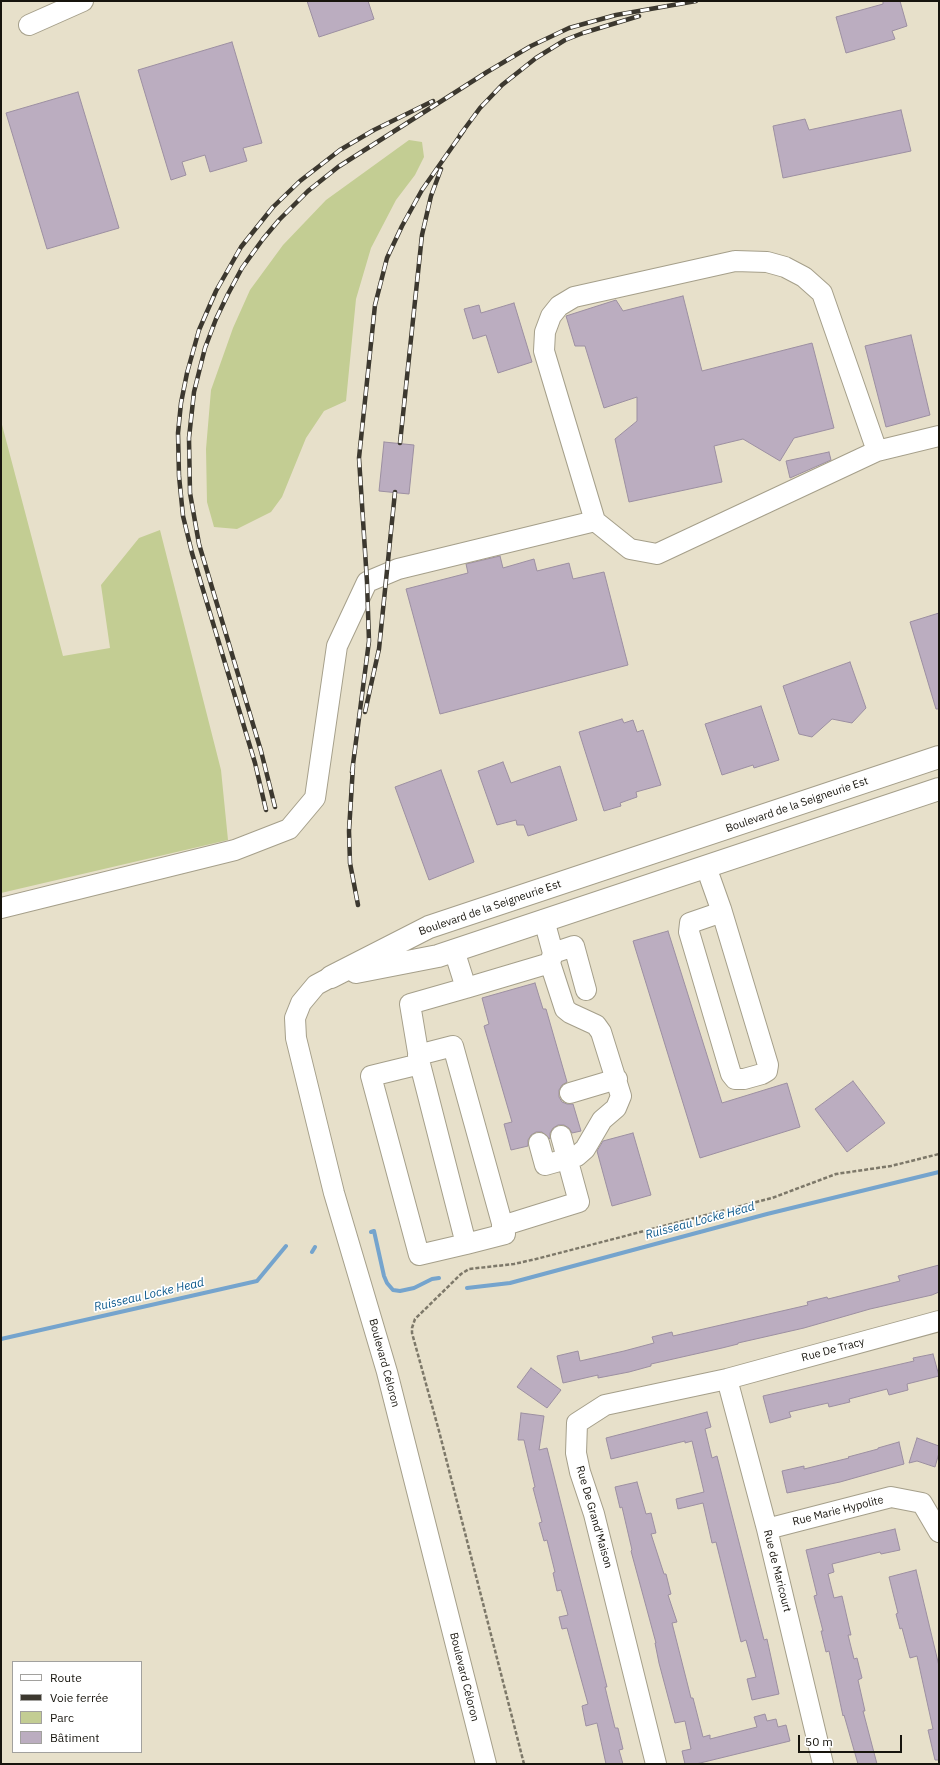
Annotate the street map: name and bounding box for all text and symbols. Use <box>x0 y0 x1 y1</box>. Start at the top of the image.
street label: Boulevard de la Seigneurie Est <box>724 774 870 836</box>
street label: Boulevard de la Seigneurie Est <box>417 877 563 939</box>
water label: Ruisseau Locke Head <box>644 1199 756 1243</box>
water label: Ruisseau Locke Head <box>93 1275 205 1315</box>
street label: Boulevard Céloron <box>366 1317 402 1409</box>
street label: Rue De Tracy <box>800 1335 866 1365</box>
street label: Rue De Grand'Maison <box>573 1464 615 1570</box>
street label: Rue Marie Hypolite <box>791 1493 885 1529</box>
street label: Rue de Maricourt <box>760 1528 794 1614</box>
street label: Boulevard Céloron <box>447 1631 481 1723</box>
legend <box>12 1661 142 1753</box>
text: Route <box>50 1670 82 1685</box>
text: Voie ferrée <box>50 1690 108 1705</box>
text: Parc <box>50 1710 74 1725</box>
scale bar <box>800 1727 904 1753</box>
text: Bâtiment <box>50 1730 100 1745</box>
text: 50 m <box>805 1734 833 1749</box>

